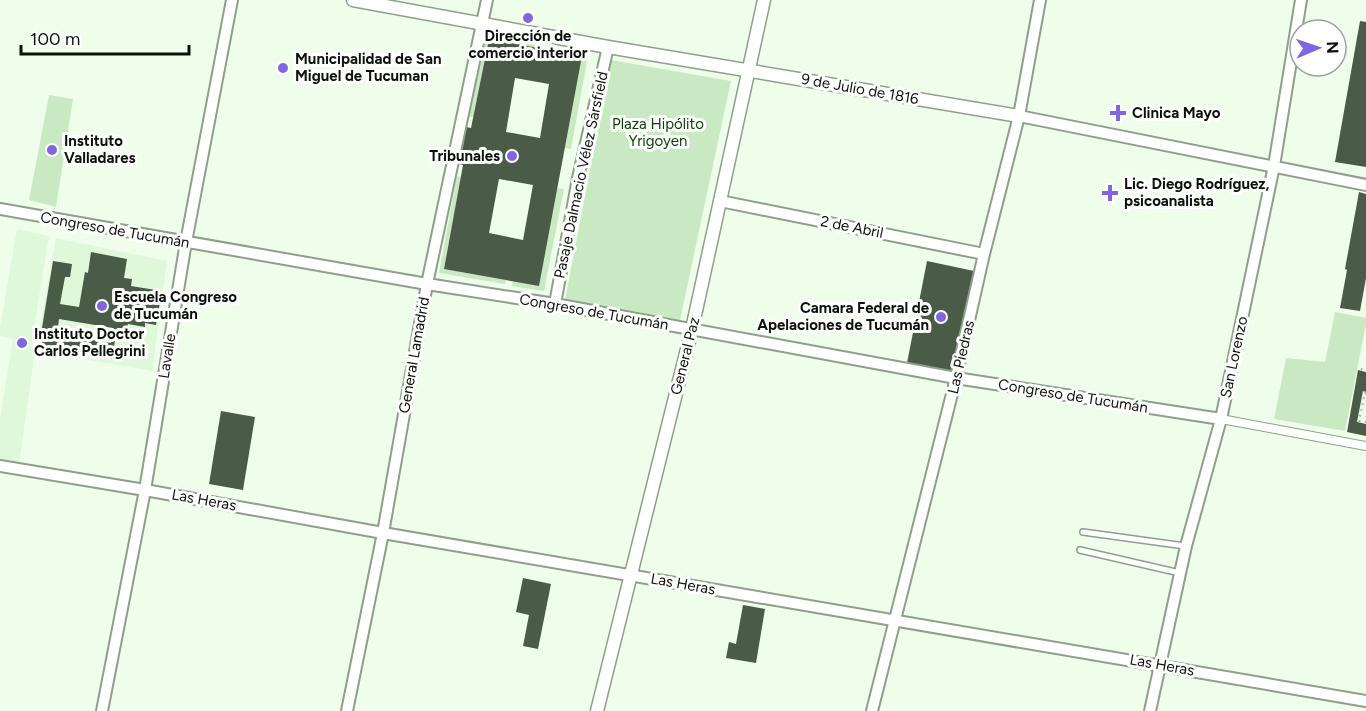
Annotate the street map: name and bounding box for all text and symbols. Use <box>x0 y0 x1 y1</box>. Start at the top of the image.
marker: Dirección de comercio interior <box>521 11 535 25</box>
scale bar <box>21 18 189 56</box>
north arrow <box>1288 18 1348 78</box>
place label: Dirección de comercio interior <box>468 27 588 62</box>
text: 100 m <box>30 28 80 50</box>
text: N <box>1323 41 1342 54</box>
place label: Municipalidad de San Miguel de Tucuman <box>295 50 441 85</box>
marker: Municipalidad de San Miguel de Tucuman <box>276 61 290 75</box>
street label: Pasaje Dalmacio Vélez Sársfield <box>550 70 612 280</box>
street label: 9 de Julio de 1816 <box>800 70 921 108</box>
marker: Clinica Mayo <box>1109 104 1127 122</box>
place label: Clinica Mayo <box>1132 104 1221 122</box>
park label: Plaza Hipólito Yrigoyen <box>612 115 704 150</box>
place label: Instituto Valladares <box>64 132 136 167</box>
marker: Instituto Valladares <box>45 143 59 157</box>
place label: Tribunales <box>429 147 500 165</box>
marker: Tribunales <box>505 149 519 163</box>
place label: Lic. Diego Rodríguez, psicoanalista <box>1124 175 1269 210</box>
marker: Lic. Diego Rodríguez, psicoanalista <box>1101 184 1119 202</box>
street label: Congreso de Tucumán <box>39 208 191 252</box>
street label: 2 de Abril <box>819 212 885 242</box>
place label: Escuela Congreso de Tucumán <box>114 288 237 323</box>
street label: Congreso de Tucumán <box>518 290 670 334</box>
street label: General Lamadrid <box>395 295 433 415</box>
marker: Escuela Congreso de Tucumán <box>95 299 109 313</box>
place label: Camara Federal de Apelaciones de Tucumán <box>757 299 930 334</box>
marker: Camara Federal de Apelaciones de Tucumán <box>934 310 948 324</box>
street label: San Lorenzo <box>1217 314 1252 400</box>
street label: General Paz <box>667 315 703 397</box>
street label: Las Piedras <box>944 318 978 396</box>
place label: Instituto Doctor Carlos Pellegrini <box>34 325 146 360</box>
street label: Lavalle <box>155 332 179 380</box>
marker: Instituto Doctor Carlos Pellegrini <box>15 336 29 350</box>
street label: Congreso de Tucumán <box>997 375 1149 417</box>
street label: Las Heras <box>170 485 238 515</box>
street label: Las Heras <box>649 569 717 599</box>
street label: Las Heras <box>1128 650 1196 680</box>

